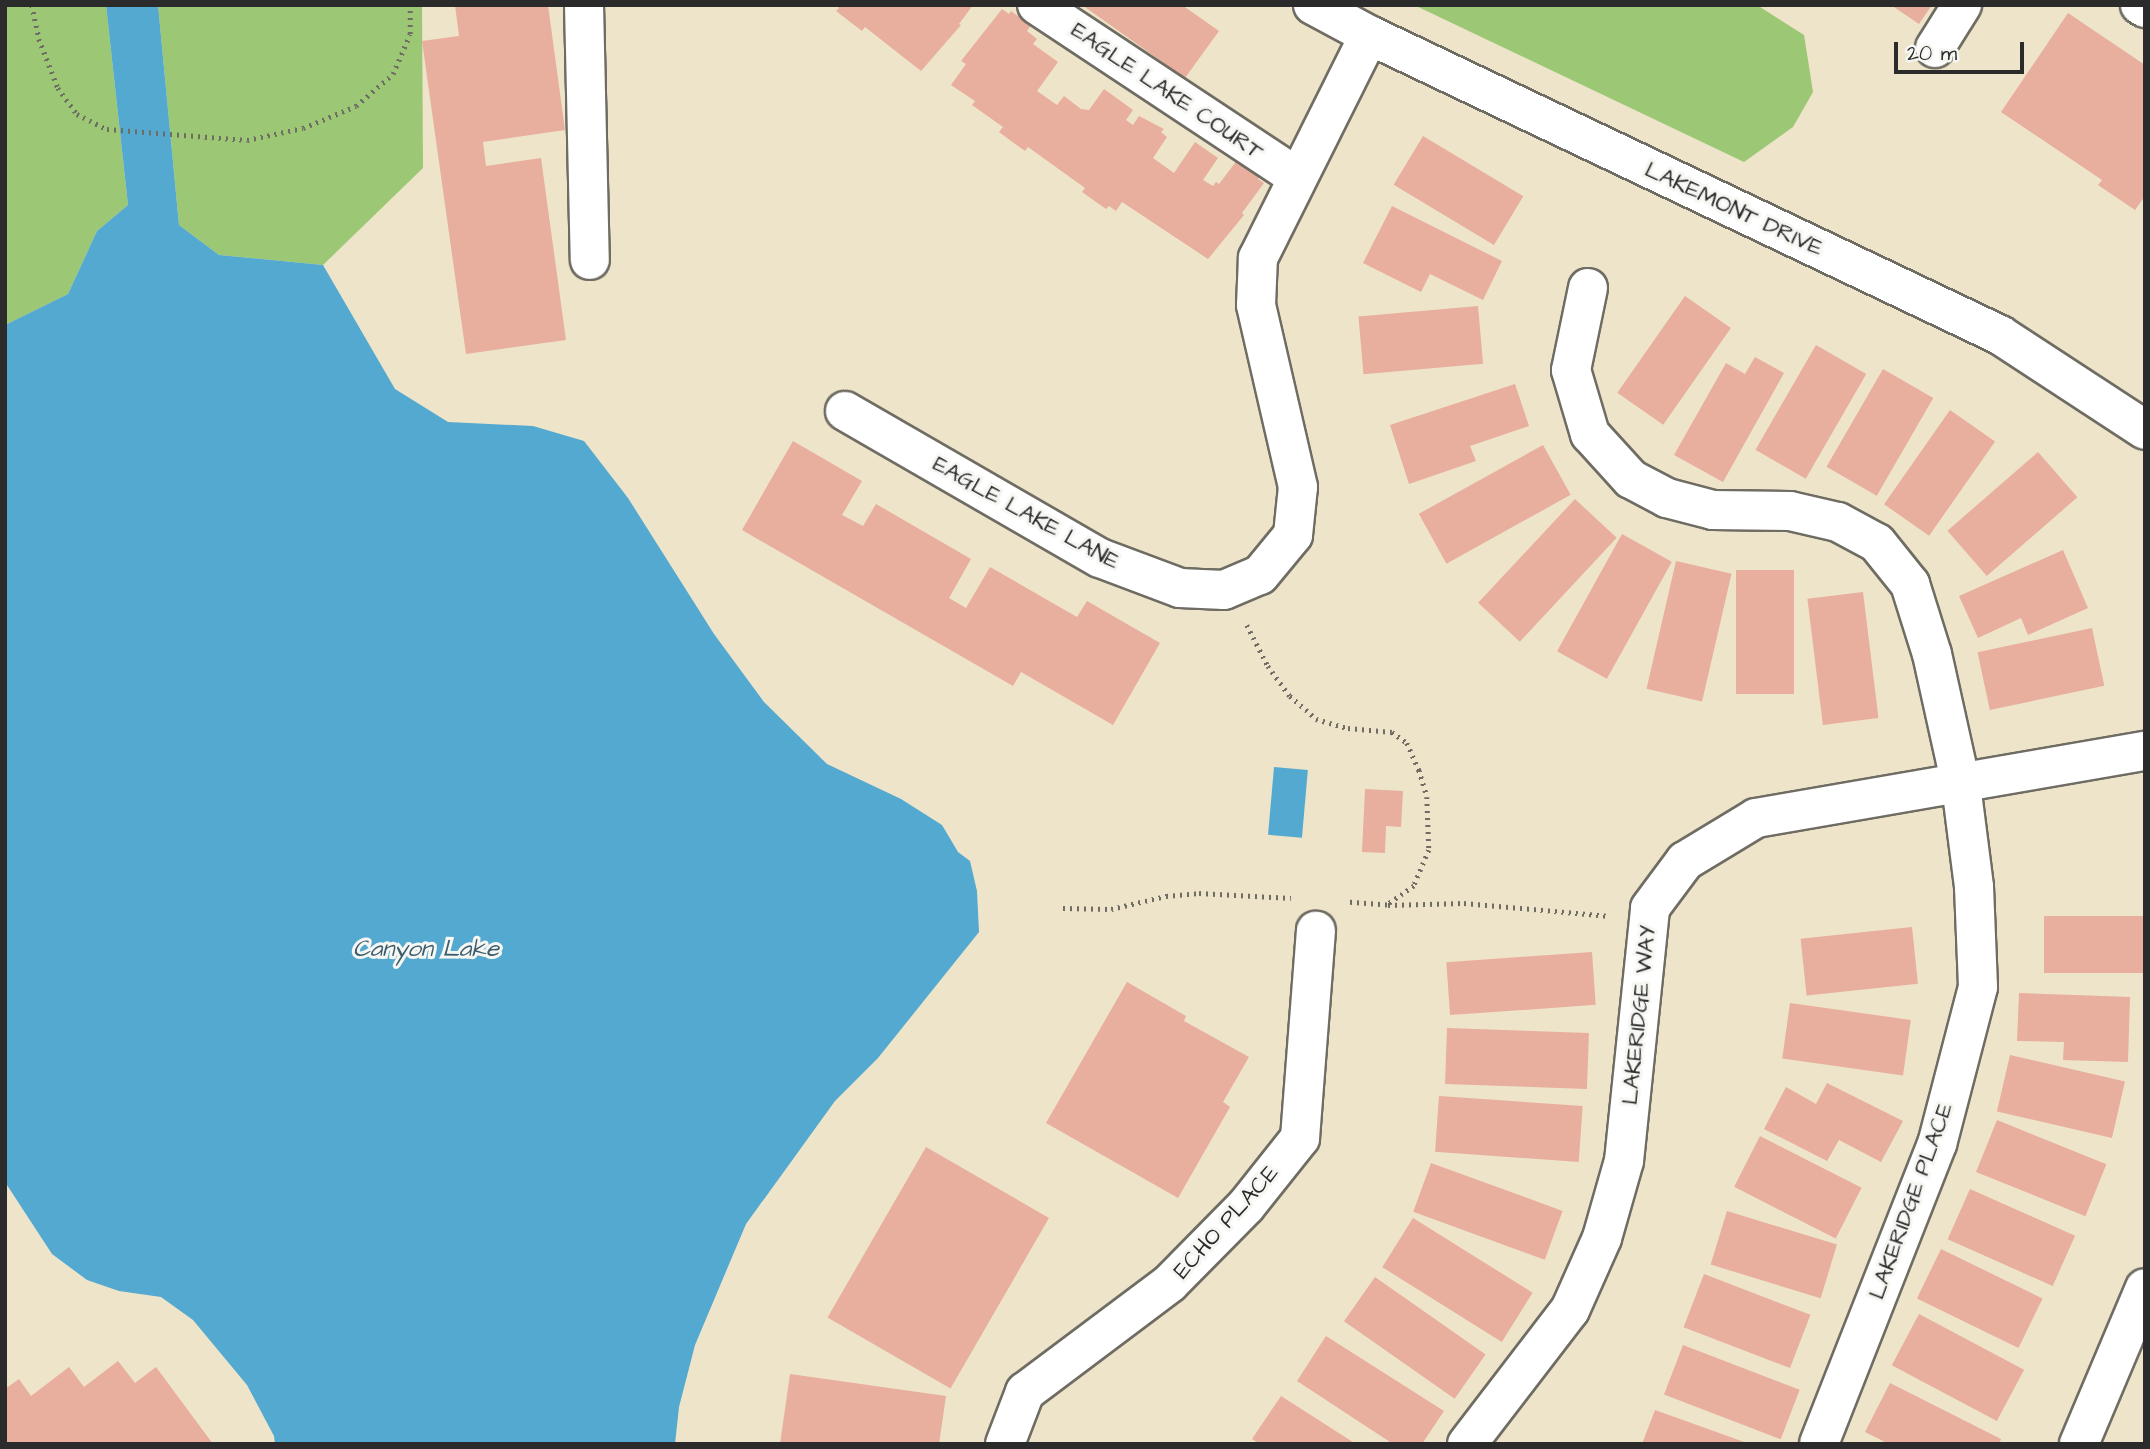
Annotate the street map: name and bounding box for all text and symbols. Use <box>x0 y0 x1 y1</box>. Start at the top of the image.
street label: EAGLE LAKE COURT <box>1066 16 1268 166</box>
scale bar <box>1898 28 2028 72</box>
text: 20 m <box>1907 39 1957 68</box>
street label: LAKEMONT DRIVE <box>1641 156 1827 262</box>
street label: EAGLE LAKE LANE <box>928 450 1124 576</box>
street label: LAKERIDGE WAY <box>1616 924 1662 1106</box>
water label: Canyon Lake <box>353 936 499 964</box>
street label: LAKERIDGE PLACE <box>1863 1099 1959 1303</box>
street label: ECHO PLACE <box>1168 1159 1284 1285</box>

